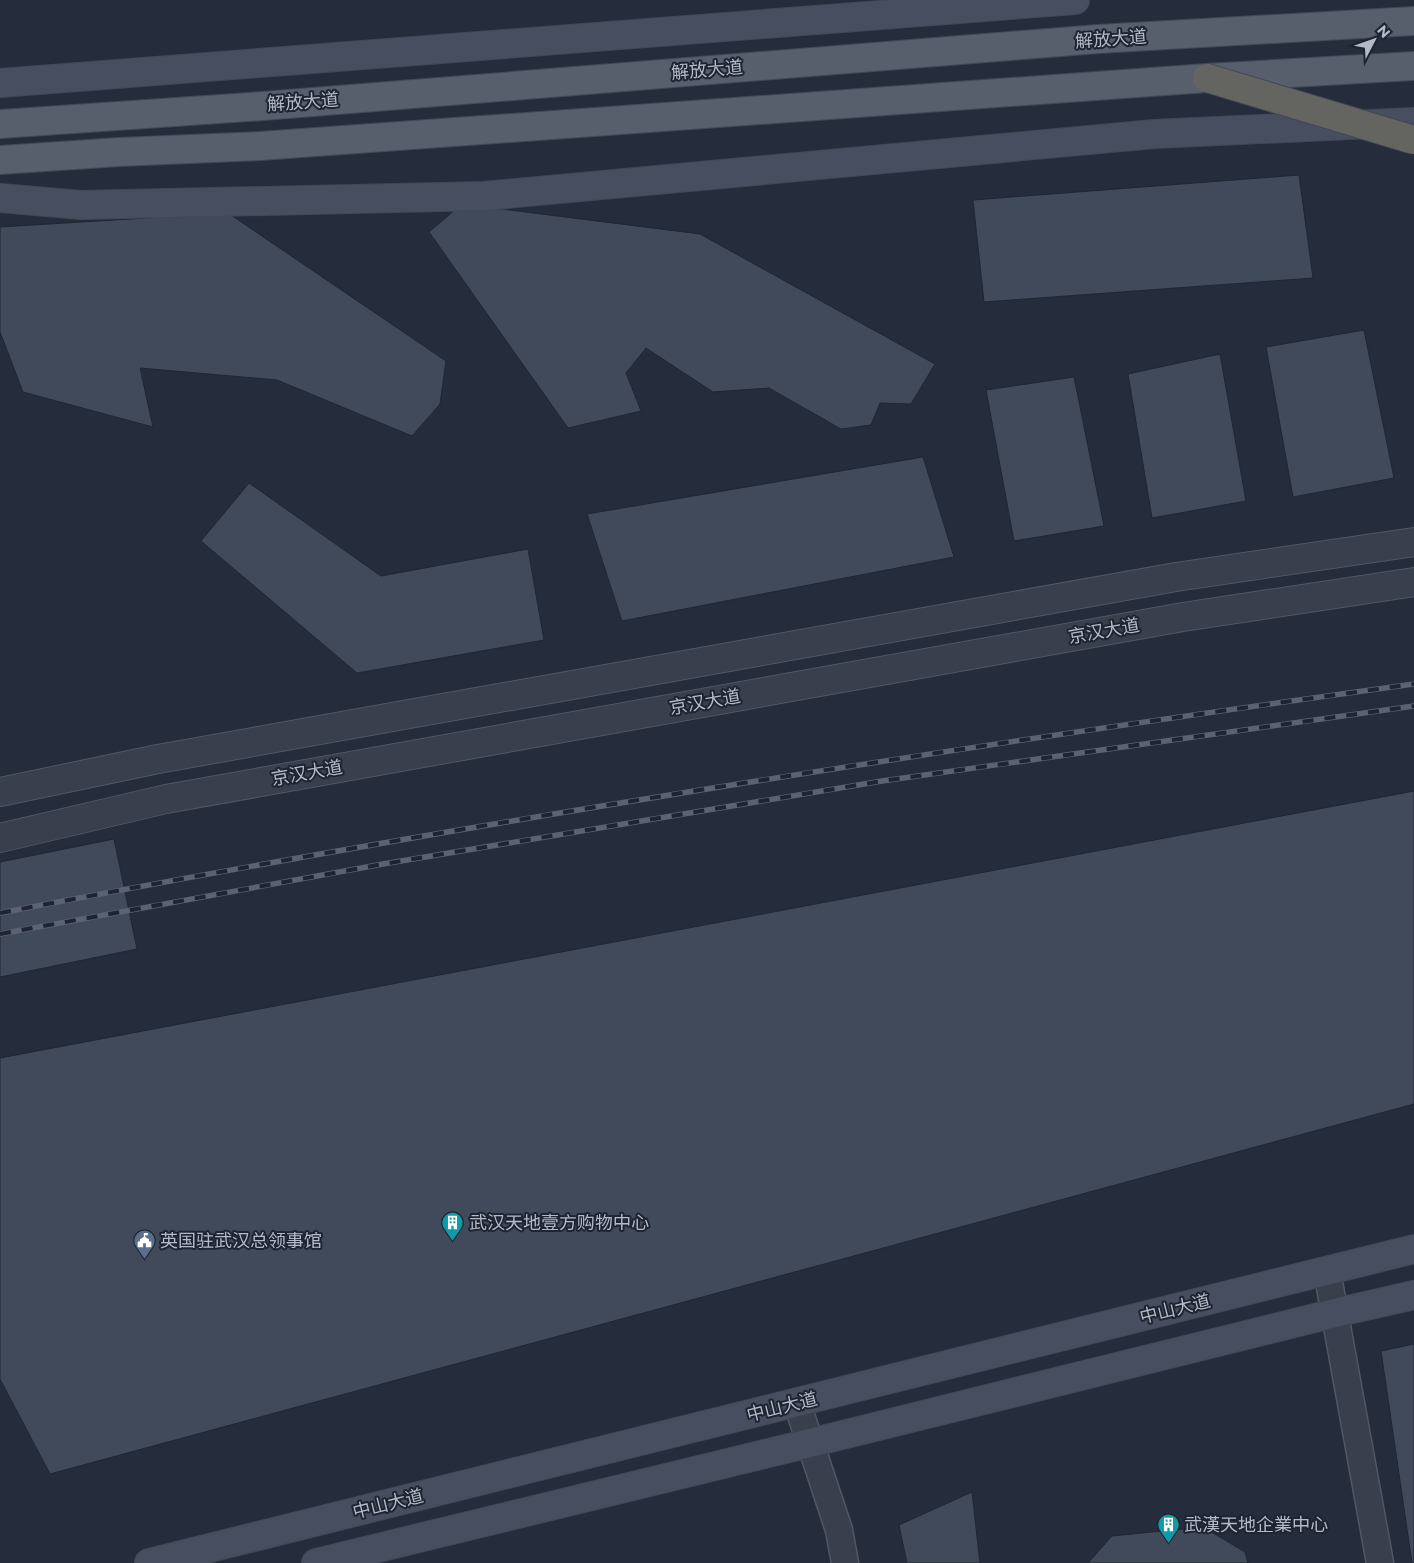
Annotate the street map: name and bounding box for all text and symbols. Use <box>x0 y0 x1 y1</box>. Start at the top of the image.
north arrow <box>1349 15 1399 65</box>
text: N <box>1373 21 1394 42</box>
street label: 解放大道 <box>1074 26 1148 52</box>
street label: 解放大道 <box>670 56 744 84</box>
street label: 解放大道 <box>266 89 340 115</box>
street label: 京汉大道 <box>1067 614 1141 648</box>
street label: 京汉大道 <box>668 685 742 719</box>
street label: 京汉大道 <box>270 756 344 790</box>
building icon: 武汉天地壹方购物中心 <box>441 1211 465 1242</box>
place label: 武汉天地壹方购物中心 <box>469 1212 649 1234</box>
public building icon: 英国驻武汉总领事馆 <box>132 1229 156 1260</box>
place label: 英国驻武汉总领事馆 <box>160 1230 322 1252</box>
street label: 中山大道 <box>1137 1290 1213 1328</box>
street label: 中山大道 <box>744 1388 820 1426</box>
street label: 中山大道 <box>350 1485 426 1523</box>
building icon: 武漢天地企業中心 <box>1156 1513 1180 1544</box>
place label: 武漢天地企業中心 <box>1184 1514 1328 1536</box>

